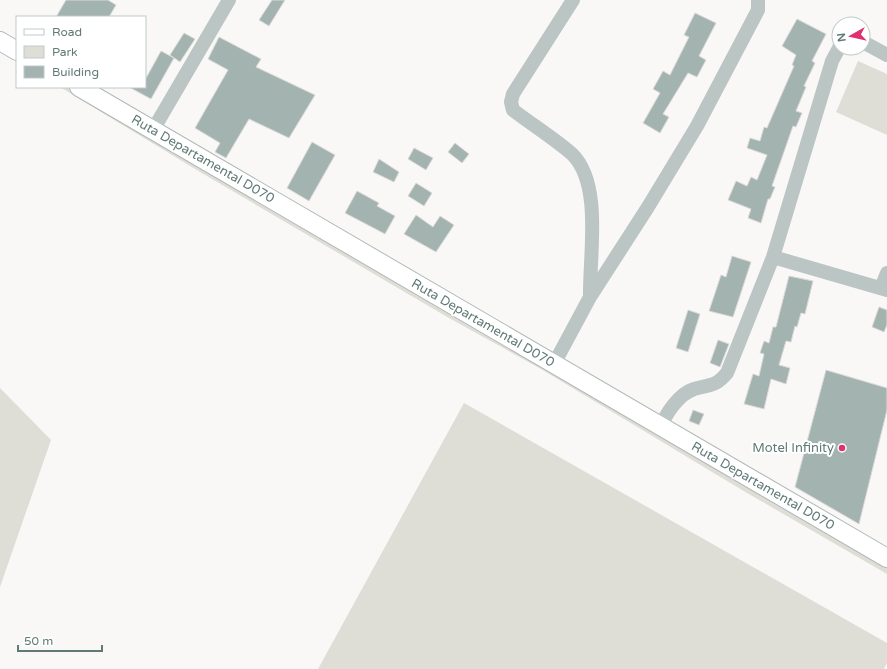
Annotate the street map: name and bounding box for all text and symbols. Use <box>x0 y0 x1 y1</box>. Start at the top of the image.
legend <box>16 16 146 88</box>
north arrow <box>831 16 871 56</box>
text: Road <box>52 25 82 39</box>
text: N <box>835 32 849 43</box>
text: Park <box>52 45 78 59</box>
text: Building <box>52 65 99 79</box>
street label: Ruta Departamental D070 <box>129 111 277 207</box>
street label: Ruta Departamental D070 <box>409 275 557 371</box>
street label: Ruta Departamental D070 <box>689 438 837 534</box>
place label: Motel Infinity <box>752 440 834 456</box>
marker: Motel Infinity <box>837 443 847 453</box>
scale bar <box>18 627 102 653</box>
text: 50 m <box>24 634 53 648</box>

